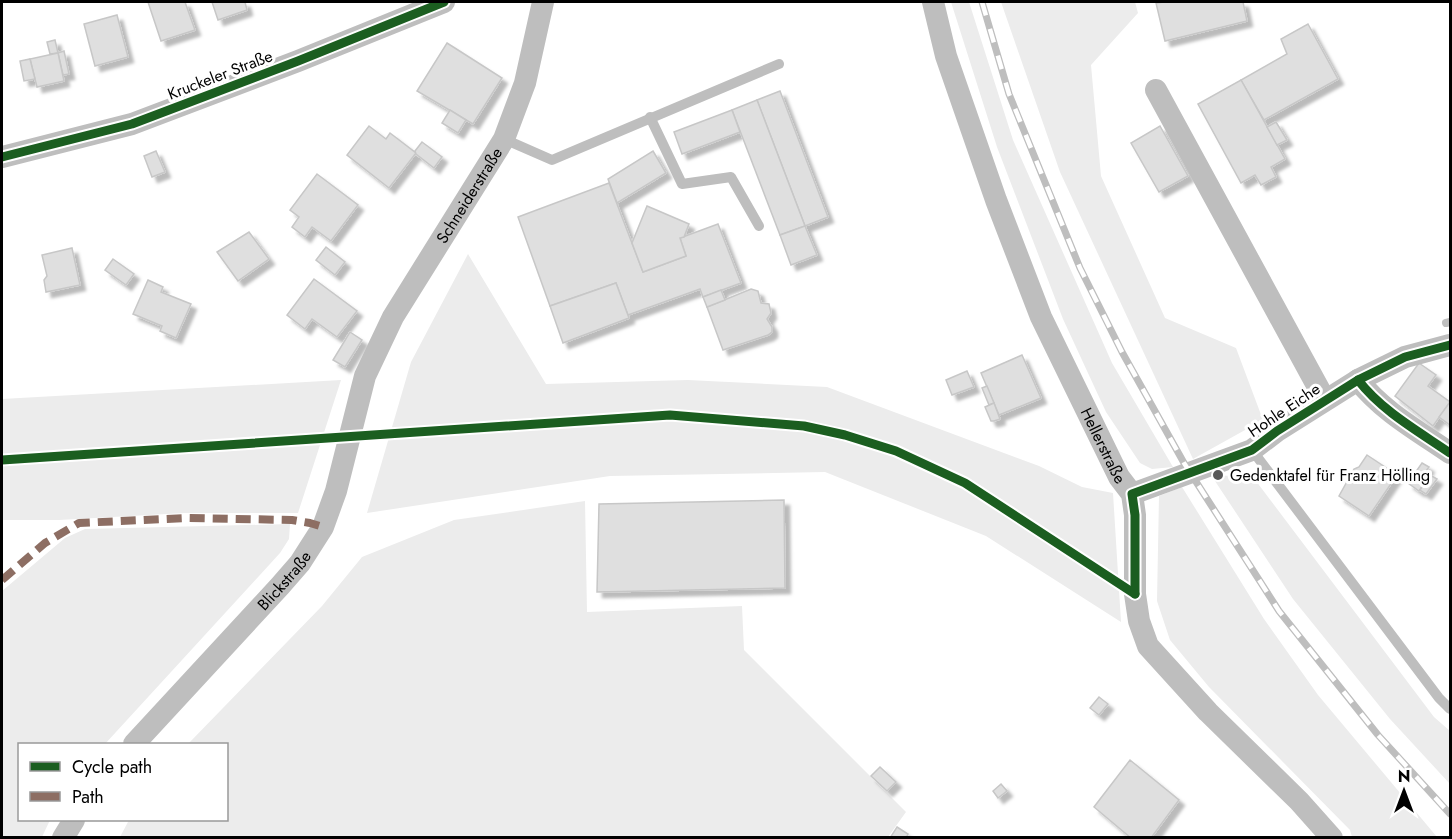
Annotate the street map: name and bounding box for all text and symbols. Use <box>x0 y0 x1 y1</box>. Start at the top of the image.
street label: Kruckeler Straße <box>164 44 276 106</box>
street label: Schneiderstraße <box>430 143 508 248</box>
street label: Hohle Eiche <box>1243 377 1325 443</box>
street label: Hellerstraße <box>1075 404 1131 488</box>
place label: Gedenktafel für Franz Hölling <box>1230 464 1430 487</box>
marker: Gedenktafel für Franz Hölling <box>1211 468 1225 482</box>
street label: Blickstraße <box>252 546 316 615</box>
legend <box>18 743 228 821</box>
text: Cycle path <box>72 754 152 780</box>
north arrow <box>1374 761 1434 821</box>
text: N <box>1398 765 1410 788</box>
text: Path <box>72 784 104 810</box>

